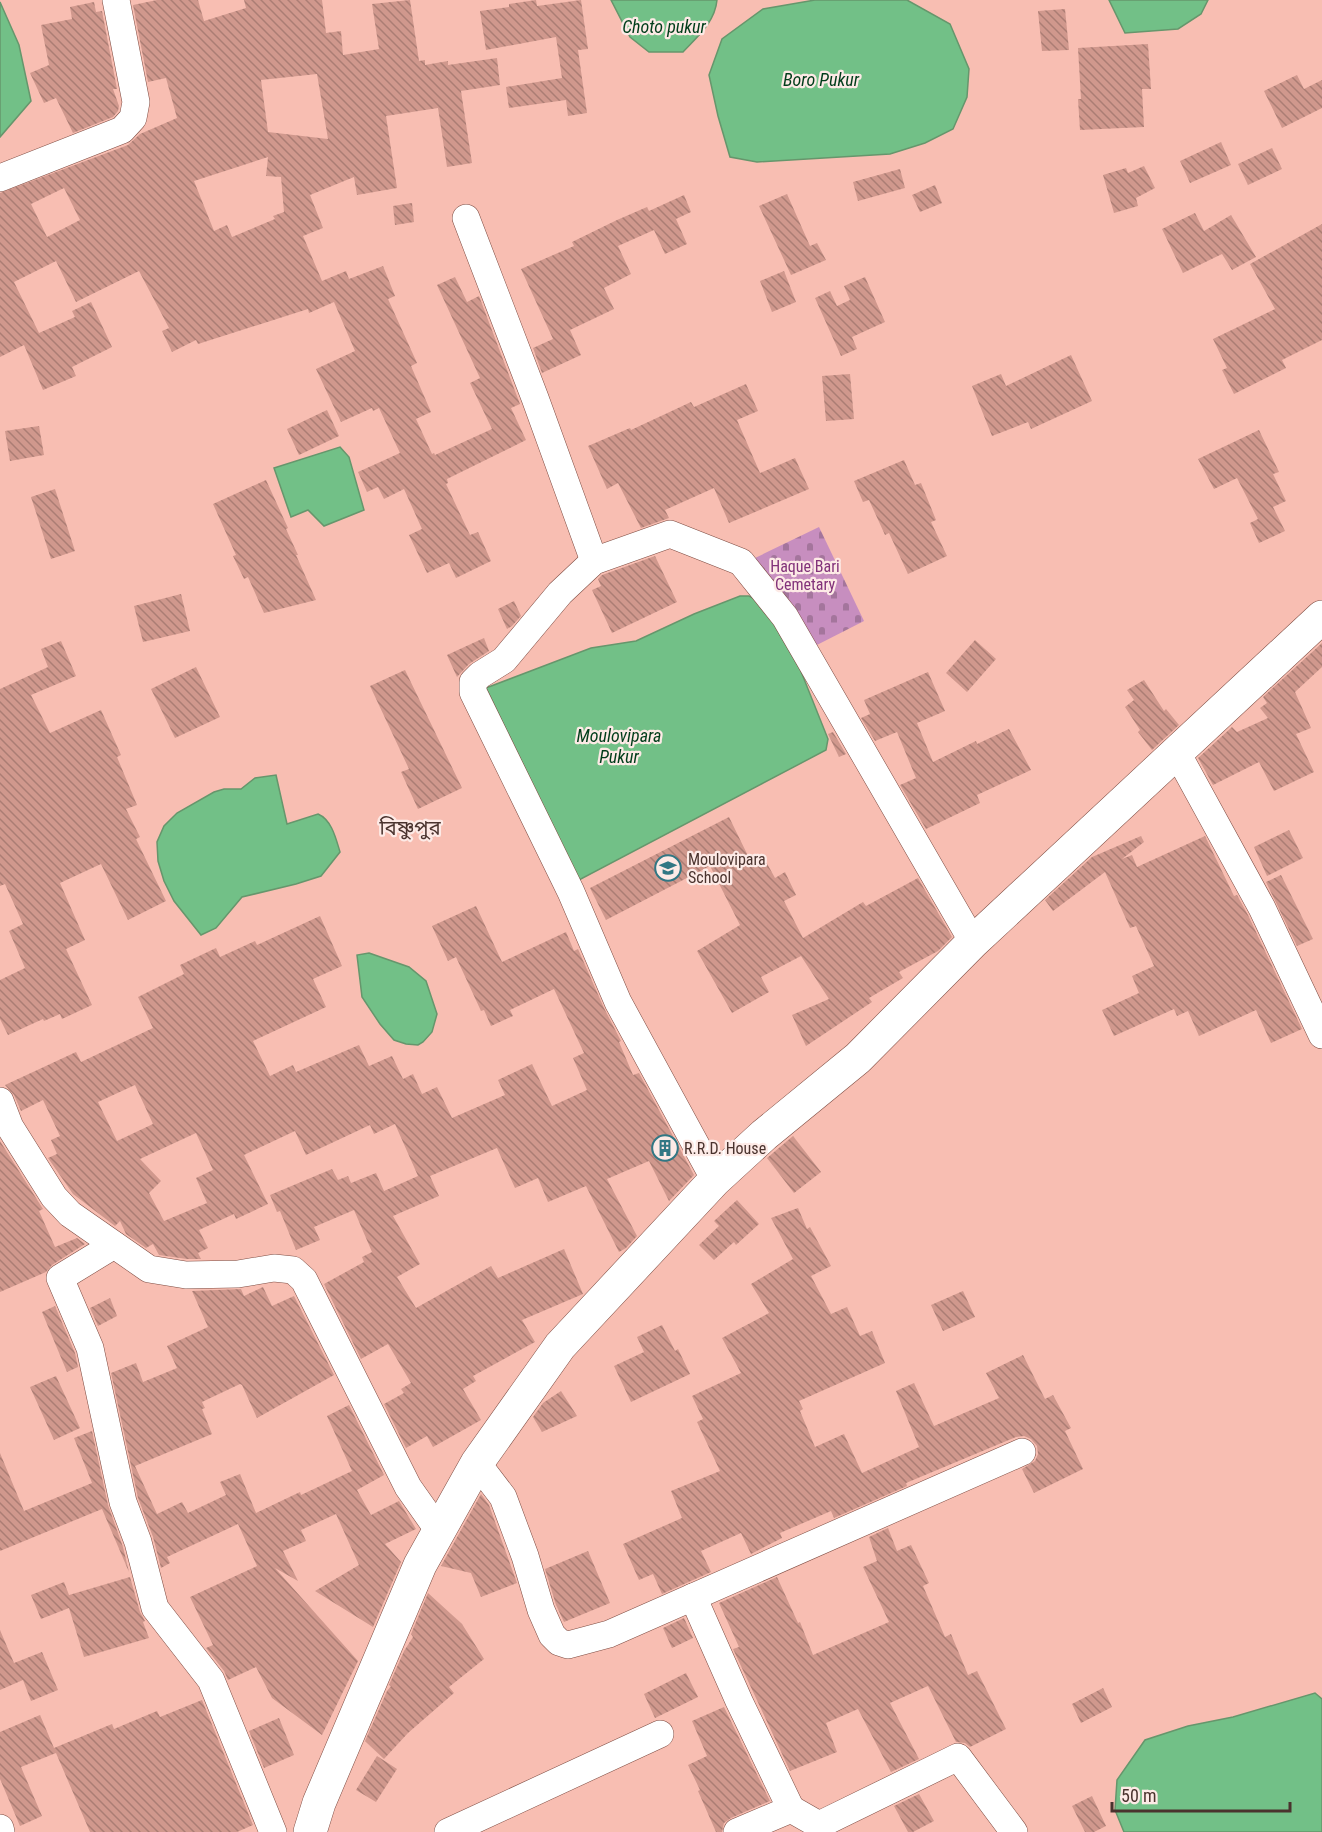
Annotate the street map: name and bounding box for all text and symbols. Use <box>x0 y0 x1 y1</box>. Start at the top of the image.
water label: Choto pukur <box>622 16 706 37</box>
water label: Boro Pukur <box>783 69 860 90</box>
park label: Haque Bari Cemetary <box>770 557 840 594</box>
water label: Moulovipara Pukur <box>577 725 661 767</box>
district label: বিষ্ণুপুর <box>378 816 442 840</box>
place label: Moulovipara School <box>688 850 766 887</box>
school or university icon: Moulovipara School <box>653 853 683 883</box>
building icon: R.R.D. House <box>650 1133 680 1163</box>
place label: R.R.D. House <box>684 1139 766 1158</box>
scale bar <box>1112 1775 1290 1813</box>
text: 50 m <box>1121 1785 1156 1806</box>

